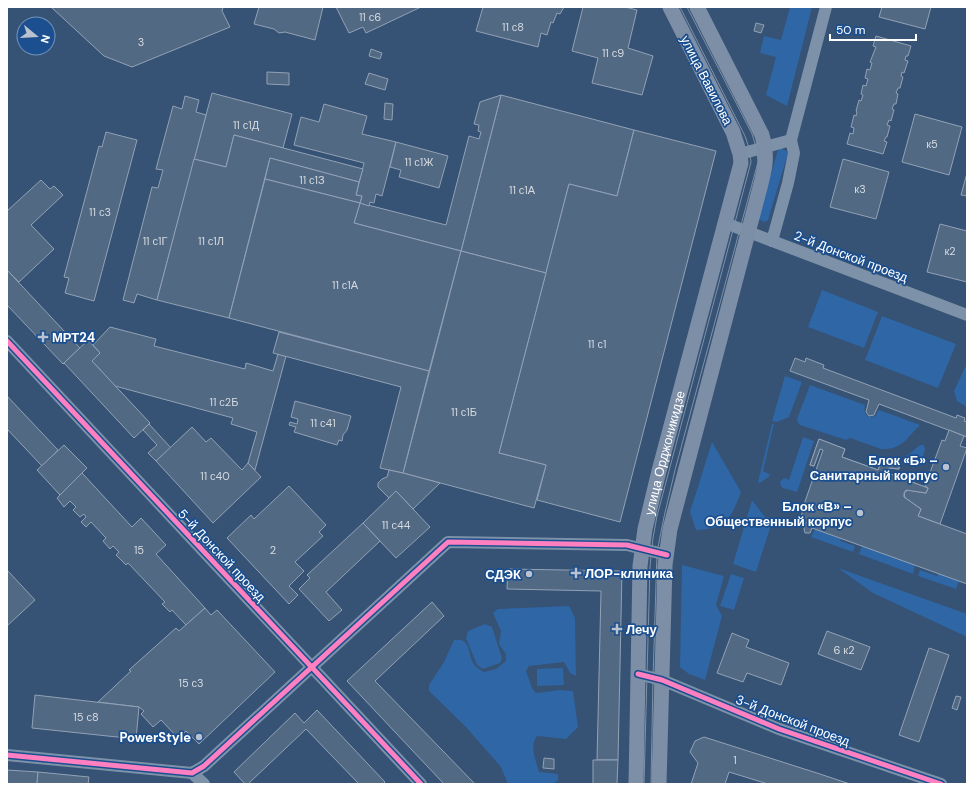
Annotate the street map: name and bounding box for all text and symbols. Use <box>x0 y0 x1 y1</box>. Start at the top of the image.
house number: 11 с6 <box>359 10 381 24</box>
north arrow <box>16 16 56 56</box>
scale bar <box>830 16 916 42</box>
house number: 11 с8 <box>502 20 524 34</box>
text: 50 m <box>836 22 865 38</box>
text: N <box>38 33 53 45</box>
street label: улица Вавилова <box>677 33 737 129</box>
house number: 3 <box>138 35 144 49</box>
house number: 11 с9 <box>602 46 624 60</box>
house number: 11 с1Д <box>233 118 260 132</box>
house number: к5 <box>926 137 938 151</box>
house number: 11 с1Ж <box>405 155 433 169</box>
house number: 11 с1З <box>299 173 325 187</box>
house number: к3 <box>854 182 866 196</box>
house number: 11 с1А <box>509 183 536 197</box>
house number: 11 с3 <box>89 205 111 219</box>
street label: 2-й Донской проезд <box>791 227 911 286</box>
house number: 11 с1Г <box>143 234 167 248</box>
house number: 11 с1Л <box>198 234 224 248</box>
house number: к2 <box>944 244 956 258</box>
house number: 11 с1А <box>332 278 359 292</box>
place label: МРТ24 <box>52 329 95 346</box>
marker: МРТ24 <box>37 331 49 343</box>
house number: 11 с1 <box>588 337 606 351</box>
street label: улица Орджоникидзе <box>641 389 689 517</box>
house number: 11 с2Б <box>210 395 238 409</box>
house number: 11 с1Б <box>451 405 477 419</box>
house number: 11 с41 <box>310 416 336 430</box>
place label: Блок «Б» – Санитарный корпус <box>810 452 938 484</box>
marker: Блок «Б» – Санитарный корпус <box>941 462 951 472</box>
house number: 11 с40 <box>200 469 230 483</box>
place label: Блок «В» – Общественный корпус <box>705 498 852 530</box>
street label: 5-й Донской проезд <box>174 505 269 606</box>
marker: Блок «В» – Общественный корпус <box>855 508 865 518</box>
house number: 11 с44 <box>382 518 411 532</box>
house number: 15 <box>134 543 144 557</box>
house number: 2 <box>270 543 276 557</box>
place label: ЛОР-клиника <box>585 565 674 582</box>
place label: СДЭК <box>485 566 521 583</box>
marker: ЛОР-клиника <box>570 567 582 579</box>
marker: СДЭК <box>524 569 534 579</box>
place label: Лечу <box>626 621 658 638</box>
marker: Лечу <box>611 623 623 635</box>
house number: 6 к2 <box>834 643 854 657</box>
house number: 15 с3 <box>178 676 204 690</box>
street label: 3-й Донской проезд <box>733 691 853 750</box>
house number: 15 с8 <box>73 710 99 724</box>
place label: PowerStyle <box>119 729 191 746</box>
marker: PowerStyle <box>194 732 204 742</box>
house number: 1 <box>733 753 737 767</box>

